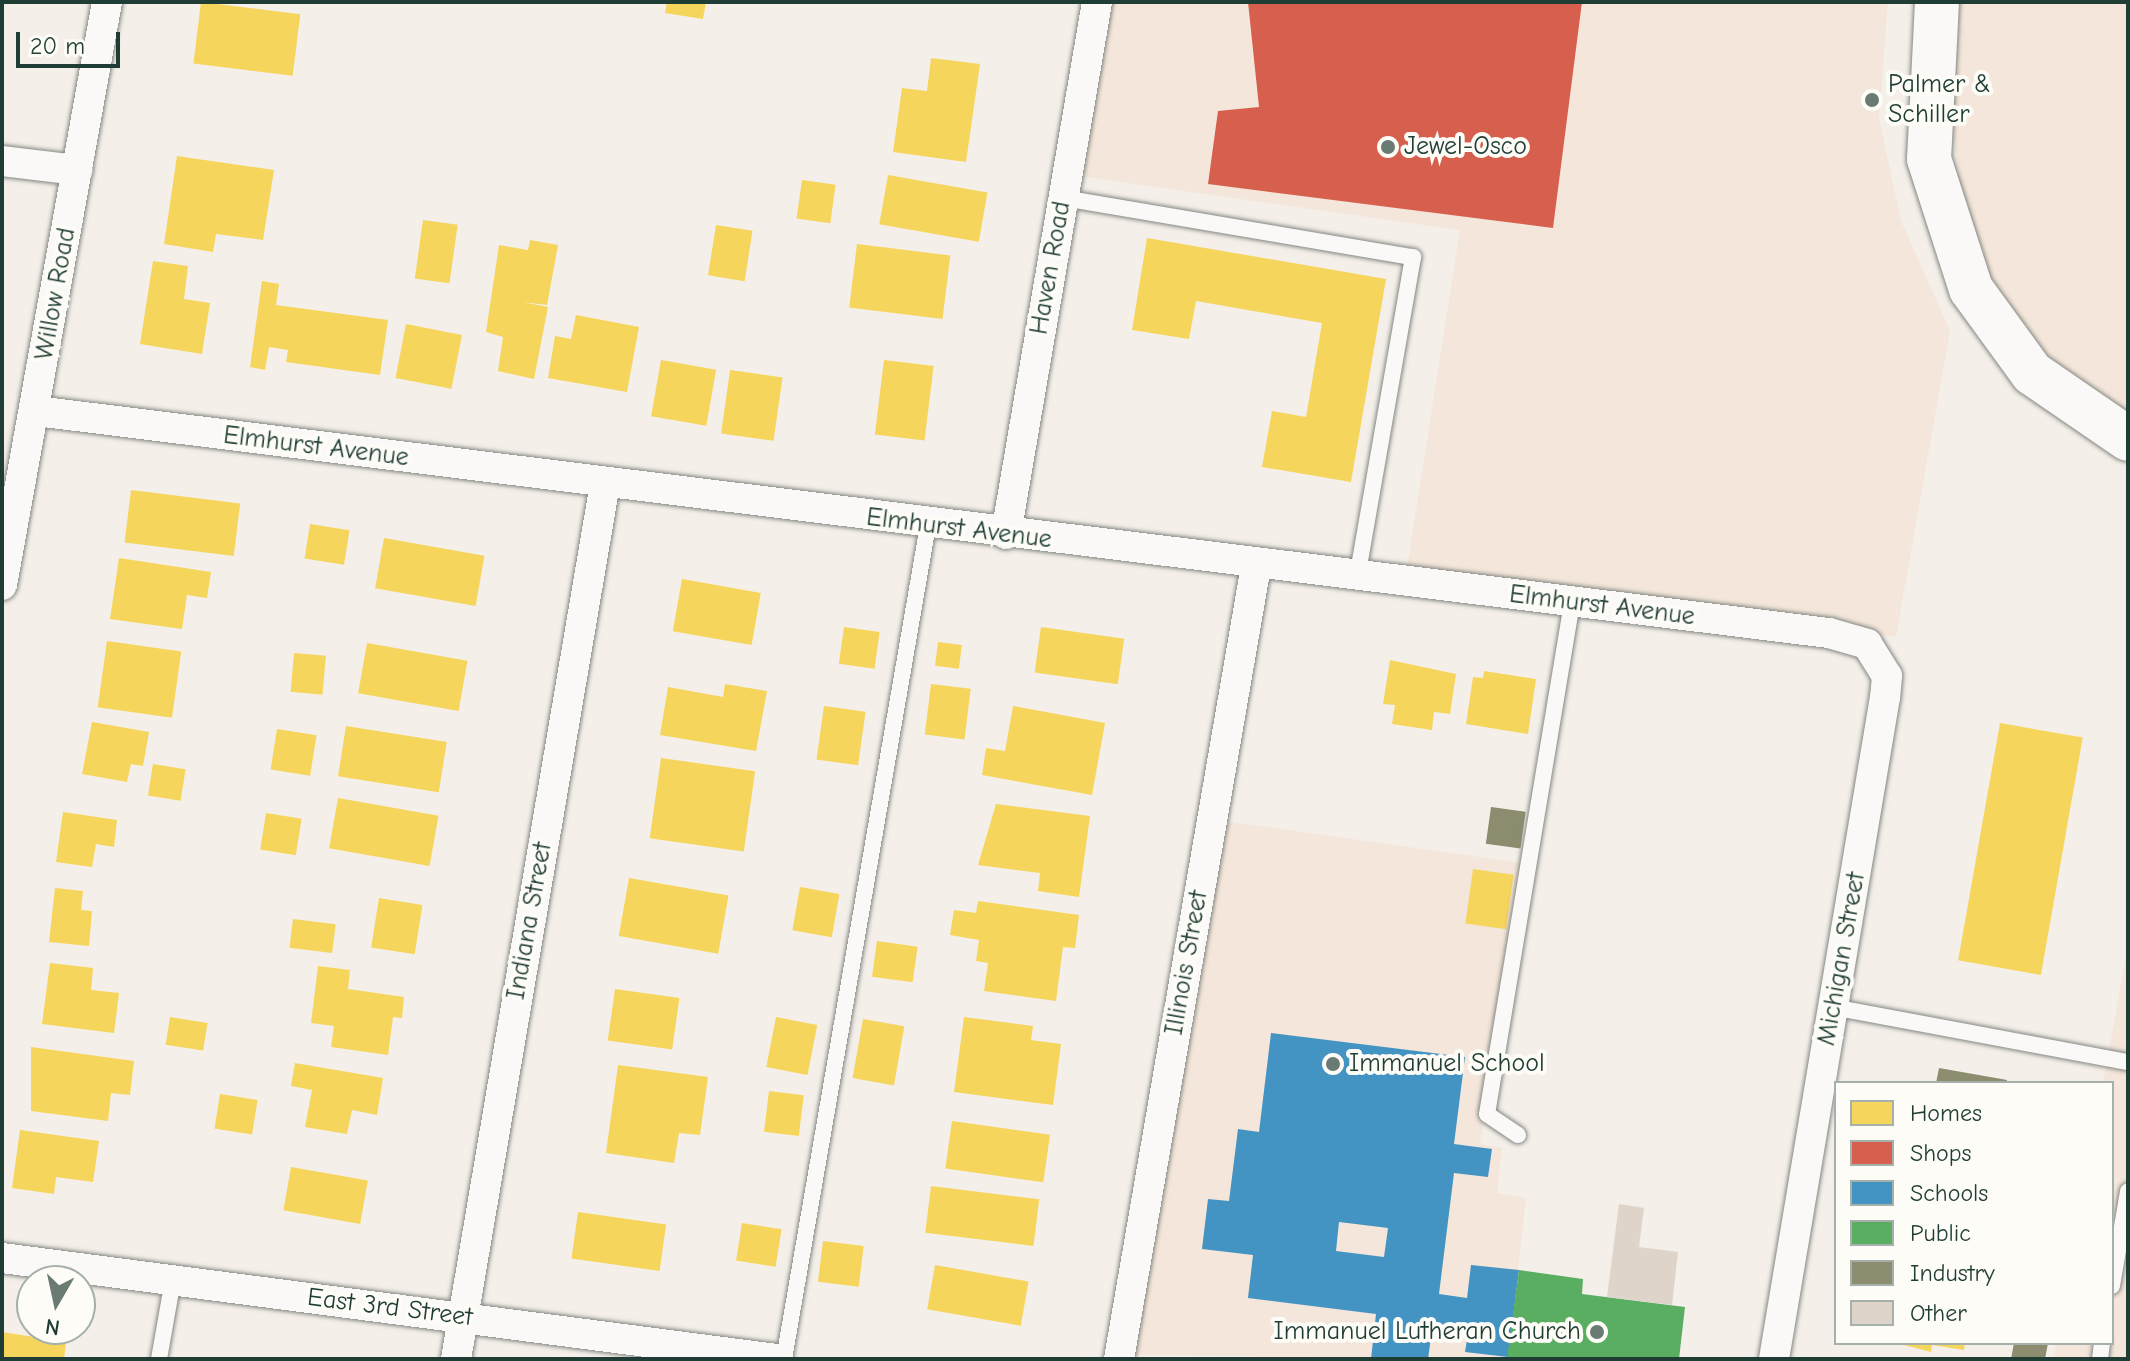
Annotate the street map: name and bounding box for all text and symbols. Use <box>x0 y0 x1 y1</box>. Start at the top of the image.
scale bar <box>20 16 124 66</box>
text: 20 m <box>30 32 85 60</box>
place label: Palmer & Schiller <box>1888 69 1991 130</box>
marker: Palmer & Schiller <box>1863 91 1881 109</box>
place label: Jewel-Osco <box>1404 131 1527 163</box>
marker: Jewel-Osco <box>1379 138 1397 156</box>
street label: Haven Road <box>1024 199 1078 337</box>
street label: Willow Road <box>29 225 83 363</box>
street label: Elmhurst Avenue <box>222 420 410 474</box>
street label: Elmhurst Avenue <box>865 502 1053 556</box>
street label: Elmhurst Avenue <box>1508 579 1696 633</box>
street label: Indiana Street <box>501 840 559 1002</box>
street label: Michigan Street <box>1811 870 1873 1048</box>
street label: Illinois Street <box>1159 888 1215 1038</box>
place label: Immanuel School <box>1349 1048 1545 1080</box>
marker: Immanuel School <box>1324 1055 1342 1073</box>
legend <box>1834 1081 2114 1345</box>
text: Homes <box>1910 1099 1982 1127</box>
text: Shops <box>1910 1139 1971 1167</box>
text: Schools <box>1910 1179 1988 1207</box>
text: Public <box>1910 1219 1971 1247</box>
text: Industry <box>1910 1259 1995 1287</box>
north arrow <box>16 1265 96 1345</box>
street label: East 3rd Street <box>306 1282 474 1334</box>
text: Other <box>1910 1299 1967 1327</box>
text: N <box>43 1313 62 1341</box>
place label: Immanuel Lutheran Church <box>1273 1316 1581 1348</box>
marker: Immanuel Lutheran Church <box>1588 1323 1606 1341</box>

